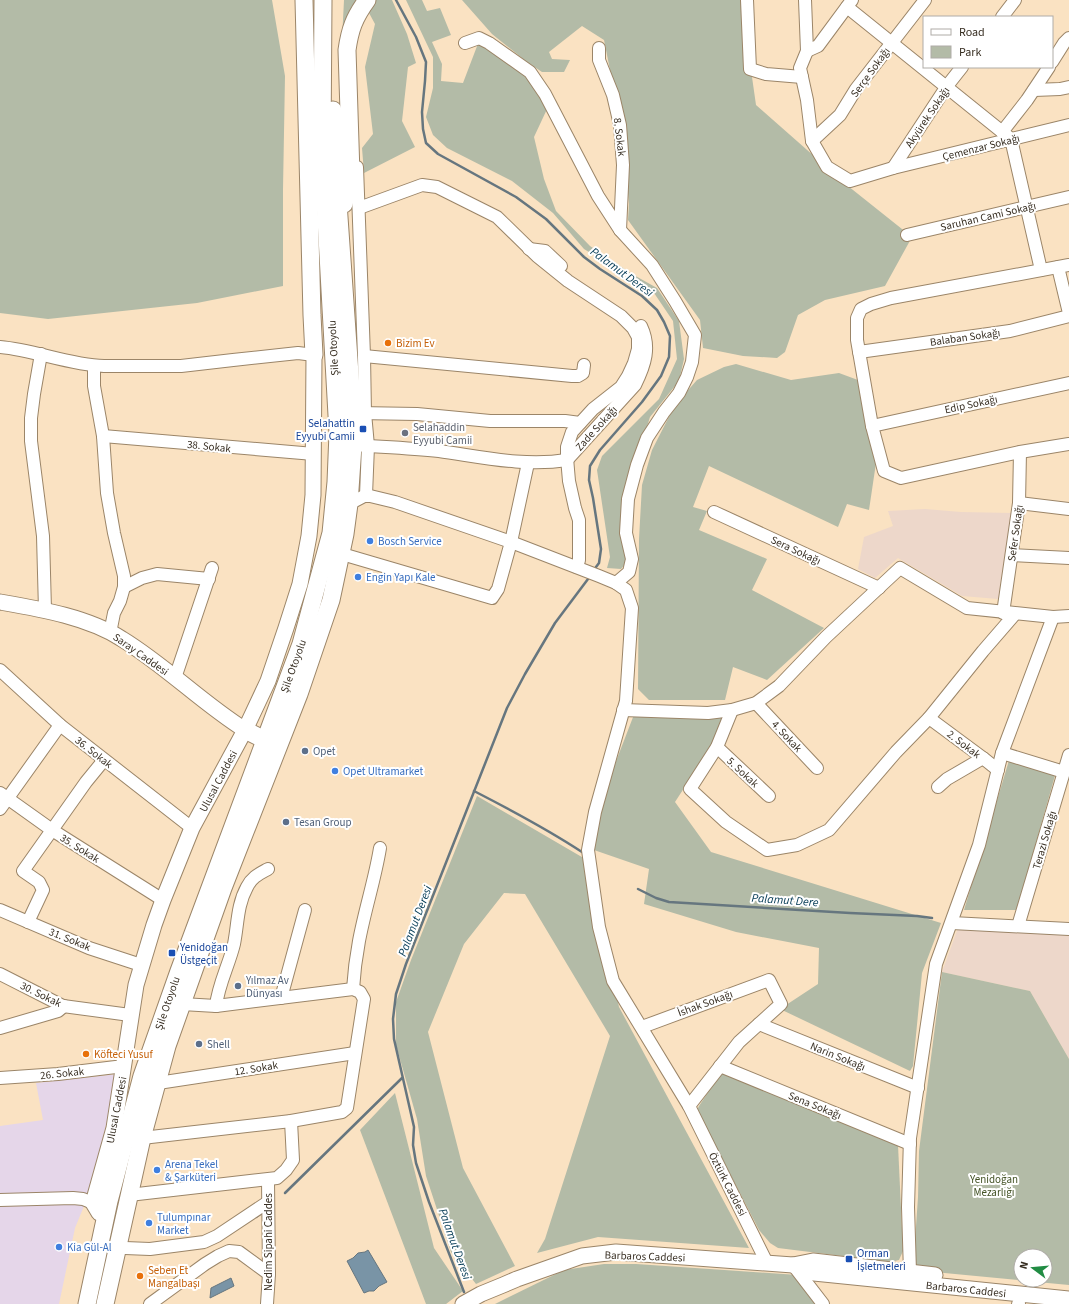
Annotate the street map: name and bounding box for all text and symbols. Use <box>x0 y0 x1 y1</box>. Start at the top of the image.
legend <box>923 16 1053 68</box>
text: Road <box>959 24 985 41</box>
street label: Serçe Sokağı <box>847 44 894 100</box>
text: Park <box>959 44 981 61</box>
street label: Akyürek Sokağı <box>902 84 953 151</box>
street label: 8. Sokak <box>610 117 629 158</box>
street label: Çemenzar Sokağı <box>941 131 1021 164</box>
street label: Saruhan Cami Sokağı <box>939 198 1037 235</box>
water label: Palamut Deresi <box>586 244 657 301</box>
street label: Şile Otoyolu <box>325 320 342 376</box>
street label: Balaban Sokağı <box>929 325 1001 350</box>
place label: Bizim Ev <box>396 336 435 351</box>
marker: Bizim Ev <box>383 338 393 348</box>
street label: Edip Sokağı <box>943 392 999 417</box>
street label: Zade Sokağı <box>572 402 621 454</box>
place label: Selahattin Eyyubi Camii <box>296 416 355 444</box>
place label: Selahaddin Eyyubi Camii <box>413 420 472 448</box>
marker: Selahattin Eyyubi Camii <box>358 424 368 434</box>
marker: Selahaddin Eyyubi Camii <box>400 428 410 438</box>
street label: 38. Sokak <box>186 437 232 456</box>
street label: Sefer Sokağı <box>1004 504 1027 562</box>
street label: Sera Sokağı <box>768 532 823 569</box>
place label: Bosch Service <box>378 534 442 549</box>
marker: Bosch Service <box>365 536 375 546</box>
place label: Engin Yapı Kale <box>366 570 436 585</box>
marker: Engin Yapı Kale <box>353 572 363 582</box>
street label: Saray Caddesi <box>110 630 172 679</box>
street label: Şile Otoyolu <box>277 637 310 695</box>
street label: 4. Sokak <box>768 717 806 756</box>
street label: 2. Sokak <box>944 727 984 762</box>
street label: 36. Sokak <box>72 733 116 772</box>
place label: Opet <box>313 744 336 759</box>
marker: Opet <box>300 746 310 756</box>
street label: Ulusal Caddesi <box>196 748 241 815</box>
street label: 5. Sokak <box>723 754 762 791</box>
place label: Opet Ultramarket <box>343 764 423 779</box>
marker: Opet Ultramarket <box>330 766 340 776</box>
street label: Terazi Sokağı <box>1029 809 1060 871</box>
place label: Tesan Group <box>294 815 352 830</box>
marker: Tesan Group <box>281 817 291 827</box>
street label: 35. Sokak <box>57 830 103 867</box>
water label: Palamut Deresi <box>394 883 437 959</box>
water label: Palamut Dere <box>751 890 819 911</box>
street label: 31. Sokak <box>47 924 94 955</box>
place label: Yenidoğan Üstgeçit <box>179 940 228 968</box>
marker: Yenidoğan Üstgeçit <box>167 948 177 958</box>
place label: Yılmaz Av Dünyası <box>245 973 289 1001</box>
street label: Şile Otoyolu <box>151 974 184 1032</box>
street label: 30. Sokak <box>18 978 64 1011</box>
marker: Yılmaz Av Dünyası <box>233 981 243 991</box>
street label: İshak Sokağı <box>676 987 735 1020</box>
place label: Shell <box>207 1037 230 1052</box>
marker: Shell <box>194 1039 204 1049</box>
street label: Narin Sokağı <box>808 1039 868 1074</box>
place label: Köfteci Yusuf <box>94 1047 153 1062</box>
marker: Köfteci Yusuf <box>81 1049 91 1059</box>
street label: 12. Sokak <box>233 1058 280 1079</box>
street label: 26. Sokak <box>39 1064 85 1083</box>
street label: Ulusal Caddesi <box>103 1075 130 1145</box>
street label: Sena Sokağı <box>786 1088 844 1123</box>
street label: Öztürk Caddesi <box>705 1150 750 1219</box>
place label: Arena Tekel & Şarküteri <box>165 1157 218 1185</box>
marker: Arena Tekel & Şarküteri <box>152 1165 162 1175</box>
park label: Yenidoğan Mezarlığı <box>969 1172 1018 1200</box>
street label: Nedim Sipahi Caddes <box>261 1193 276 1291</box>
water label: Palamut Deresi <box>434 1206 475 1282</box>
place label: Tulumpınar Market <box>157 1210 211 1238</box>
marker: Tulumpınar Market <box>144 1218 154 1228</box>
place label: Kia Gül-Al <box>67 1240 112 1255</box>
marker: Kia Gül-Al <box>54 1242 64 1252</box>
place label: Orman İşletmeleri <box>857 1246 906 1274</box>
street label: Barbaros Caddesi <box>604 1248 686 1265</box>
north arrow <box>1013 1248 1053 1288</box>
marker: Orman İşletmeleri <box>844 1254 854 1264</box>
text: N <box>1016 1260 1032 1271</box>
place label: Seben Et Mangalbaşı <box>148 1263 200 1291</box>
marker: Seben Et Mangalbaşı <box>135 1271 145 1281</box>
street label: Barbaros Caddesi <box>925 1278 1007 1301</box>

